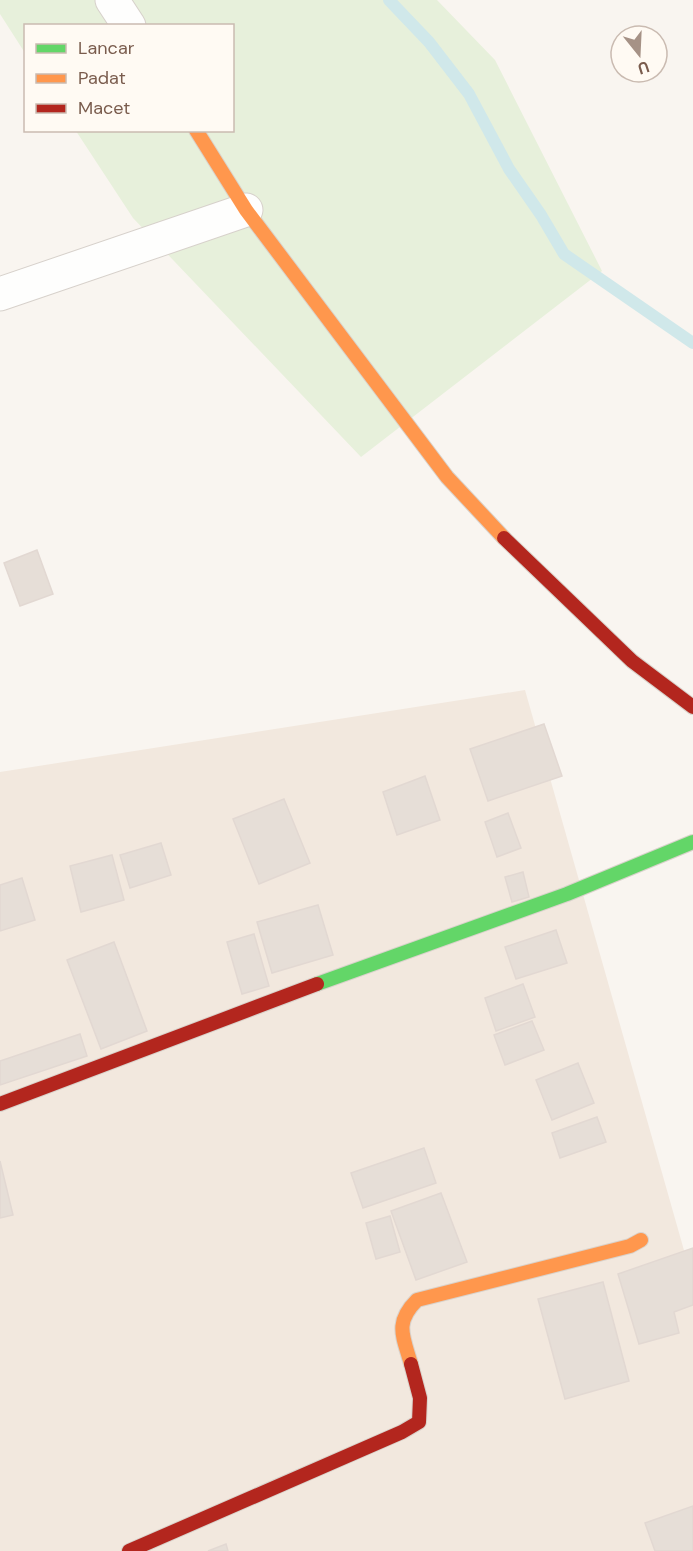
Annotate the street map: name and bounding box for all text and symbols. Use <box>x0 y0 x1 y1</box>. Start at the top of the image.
legend <box>24 24 234 132</box>
north arrow <box>609 24 669 84</box>
text: Lancar <box>78 36 135 60</box>
text: U <box>635 56 652 79</box>
text: Padat <box>78 66 126 90</box>
text: Macet <box>78 96 130 120</box>

